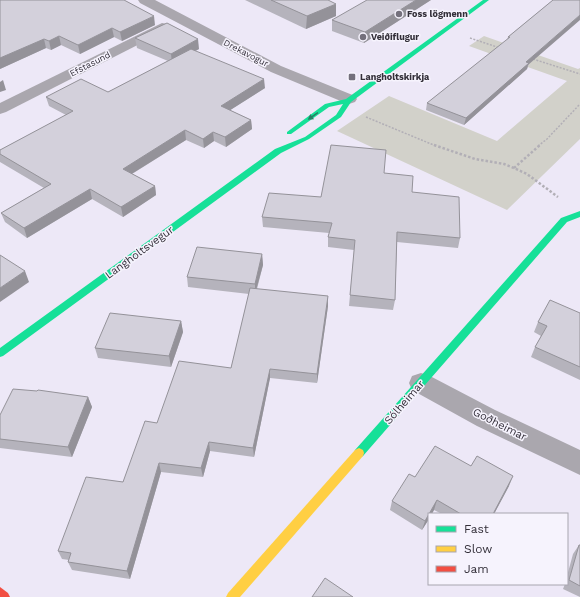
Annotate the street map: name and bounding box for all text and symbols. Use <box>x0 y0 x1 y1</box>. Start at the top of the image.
marker: Foss lögmenn <box>394 9 404 19</box>
place label: Foss lögmenn <box>407 9 468 19</box>
marker: Veiðiflugur <box>358 32 368 42</box>
place label: Veiðiflugur <box>371 32 419 42</box>
street label: Drekavogur <box>222 37 270 69</box>
street label: Efstasund <box>68 49 112 79</box>
marker: Langholtskirkja <box>347 72 357 82</box>
place label: Langholtskirkja <box>360 72 430 82</box>
one-way arrow <box>307 112 318 120</box>
street label: Langholtsvegur <box>103 223 176 282</box>
street label: Sólheimar <box>382 377 427 427</box>
street label: Goðheimar <box>471 405 529 444</box>
legend <box>428 513 568 585</box>
text: Fast <box>464 522 489 536</box>
text: Slow <box>464 542 492 556</box>
text: Jam <box>464 562 489 576</box>

